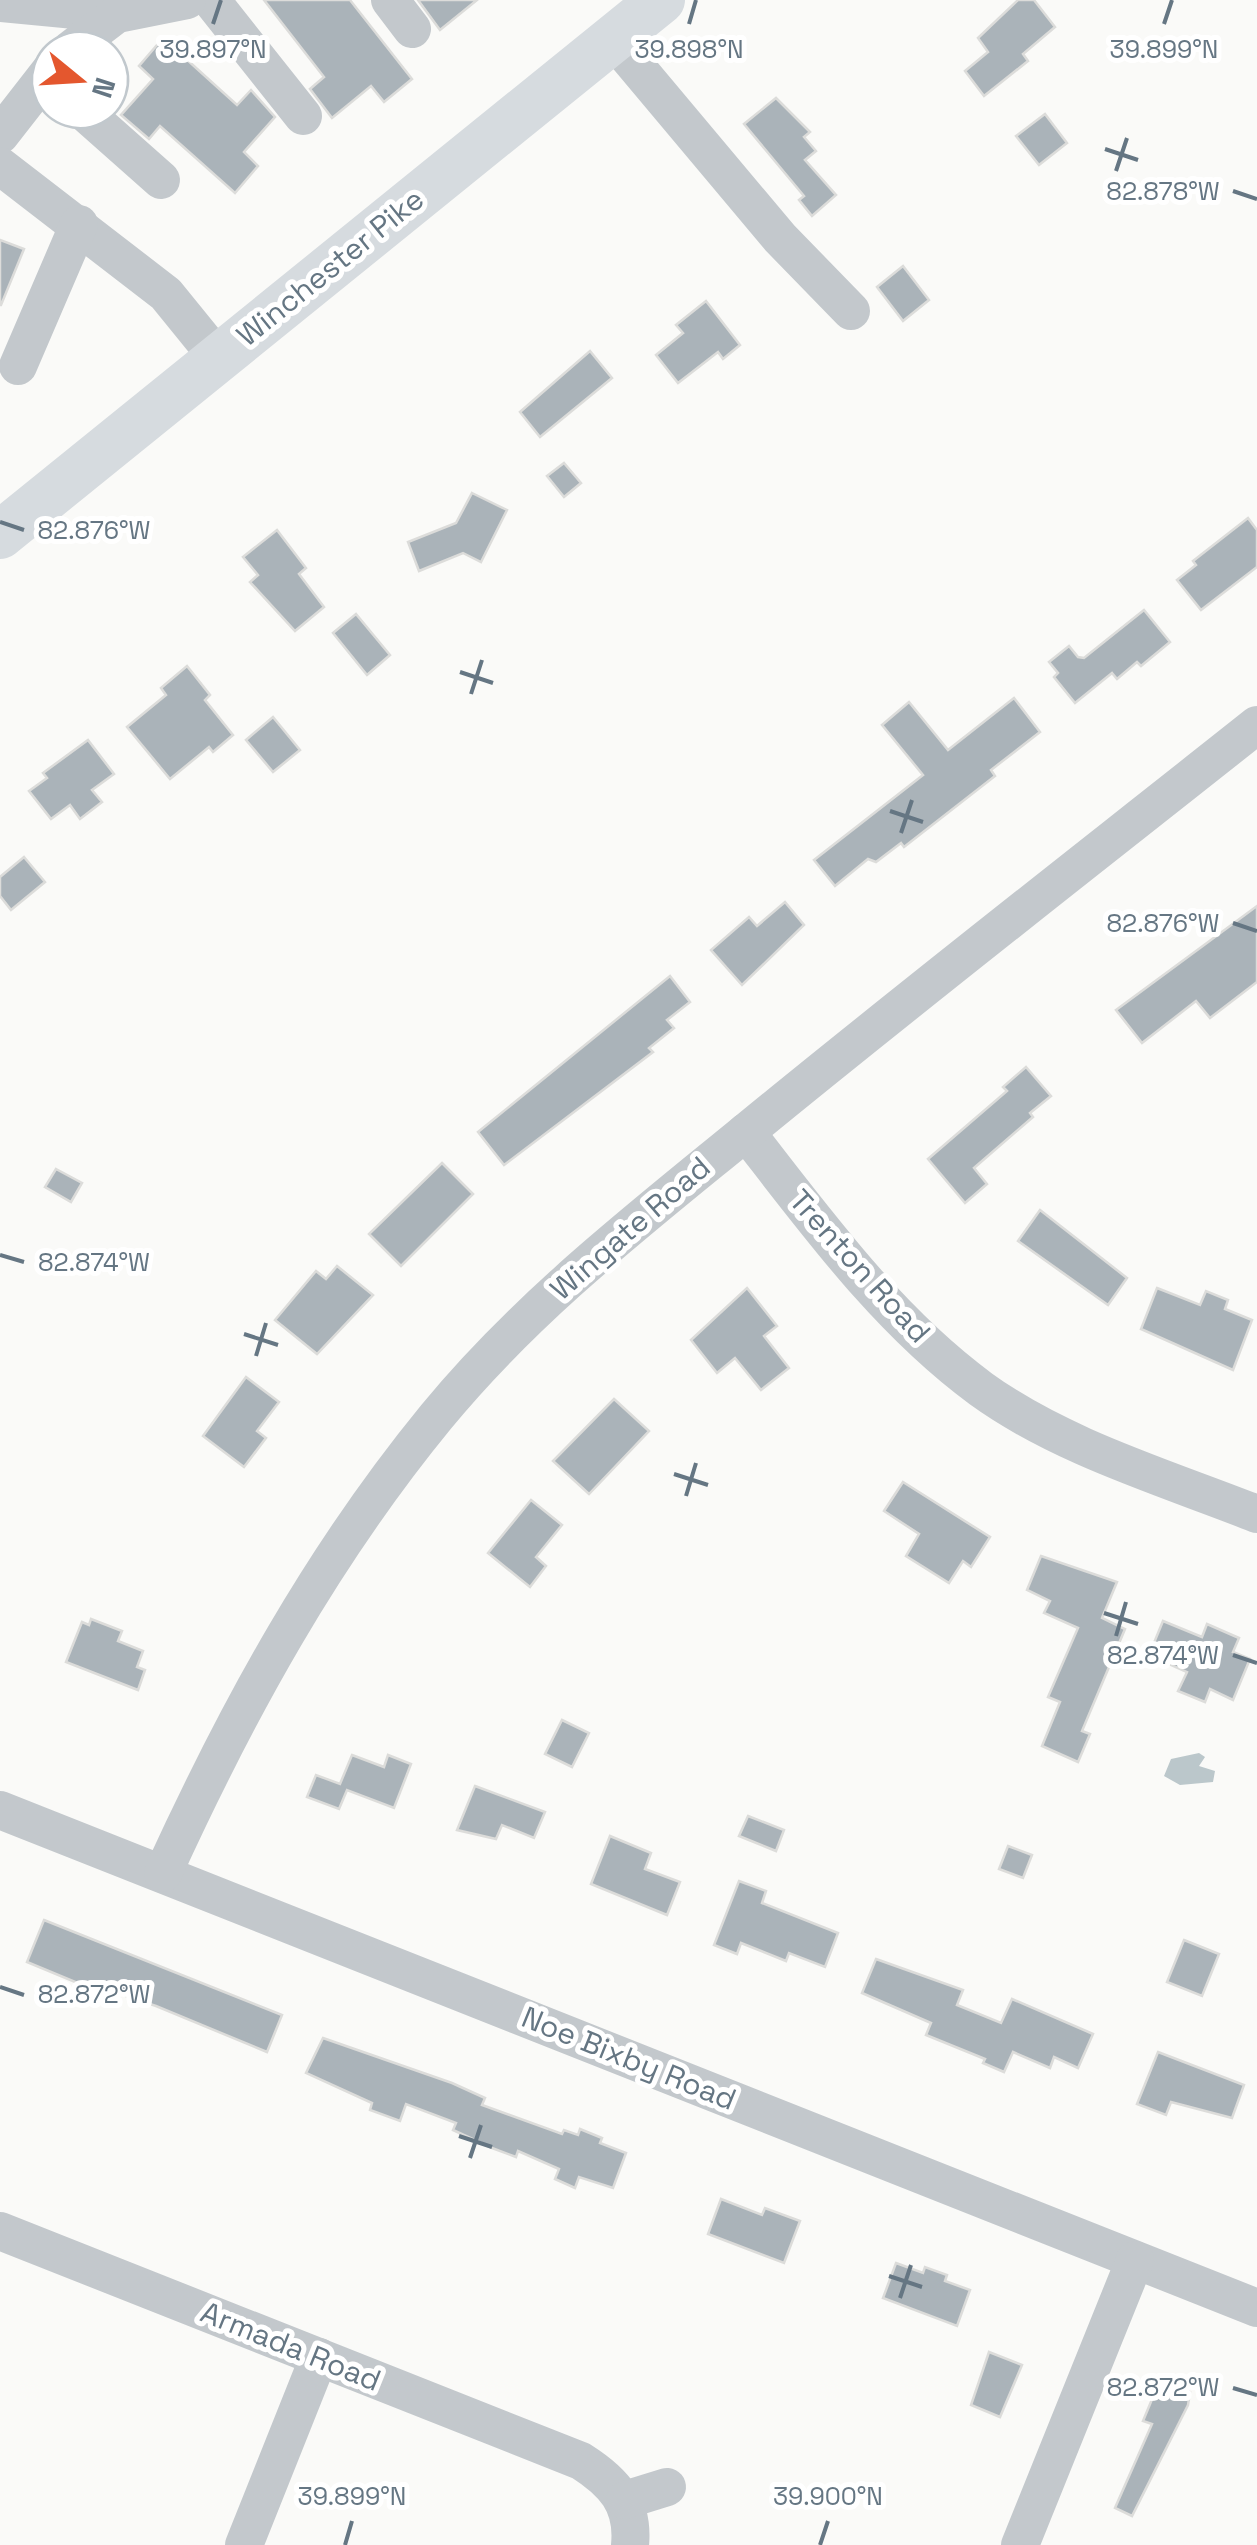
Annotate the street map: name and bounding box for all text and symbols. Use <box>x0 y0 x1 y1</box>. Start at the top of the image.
north arrow <box>30 30 130 130</box>
text: 39.897°N <box>159 33 267 65</box>
text: 39.898°N <box>634 33 744 65</box>
text: 39.899°N <box>1110 33 1218 65</box>
text: N <box>84 73 124 102</box>
text: 82.878°W <box>1106 175 1220 207</box>
street label: Winchester Pike <box>228 179 432 355</box>
text: 82.876°W <box>38 514 150 546</box>
text: 82.876°W <box>1107 907 1219 939</box>
street label: Wingate Road <box>542 1148 718 1308</box>
street label: Trenton Road <box>781 1181 939 1351</box>
text: 82.874°W <box>38 1246 150 1278</box>
text: 82.874°W <box>1107 1639 1219 1671</box>
text: 82.872°W <box>38 1978 150 2010</box>
street label: Noe Bixby Road <box>516 1997 742 2119</box>
street label: Armada Road <box>195 2292 387 2400</box>
text: 82.872°W <box>1107 2371 1219 2403</box>
text: 39.899°N <box>298 2480 406 2512</box>
text: 39.900°N <box>773 2480 883 2512</box>

